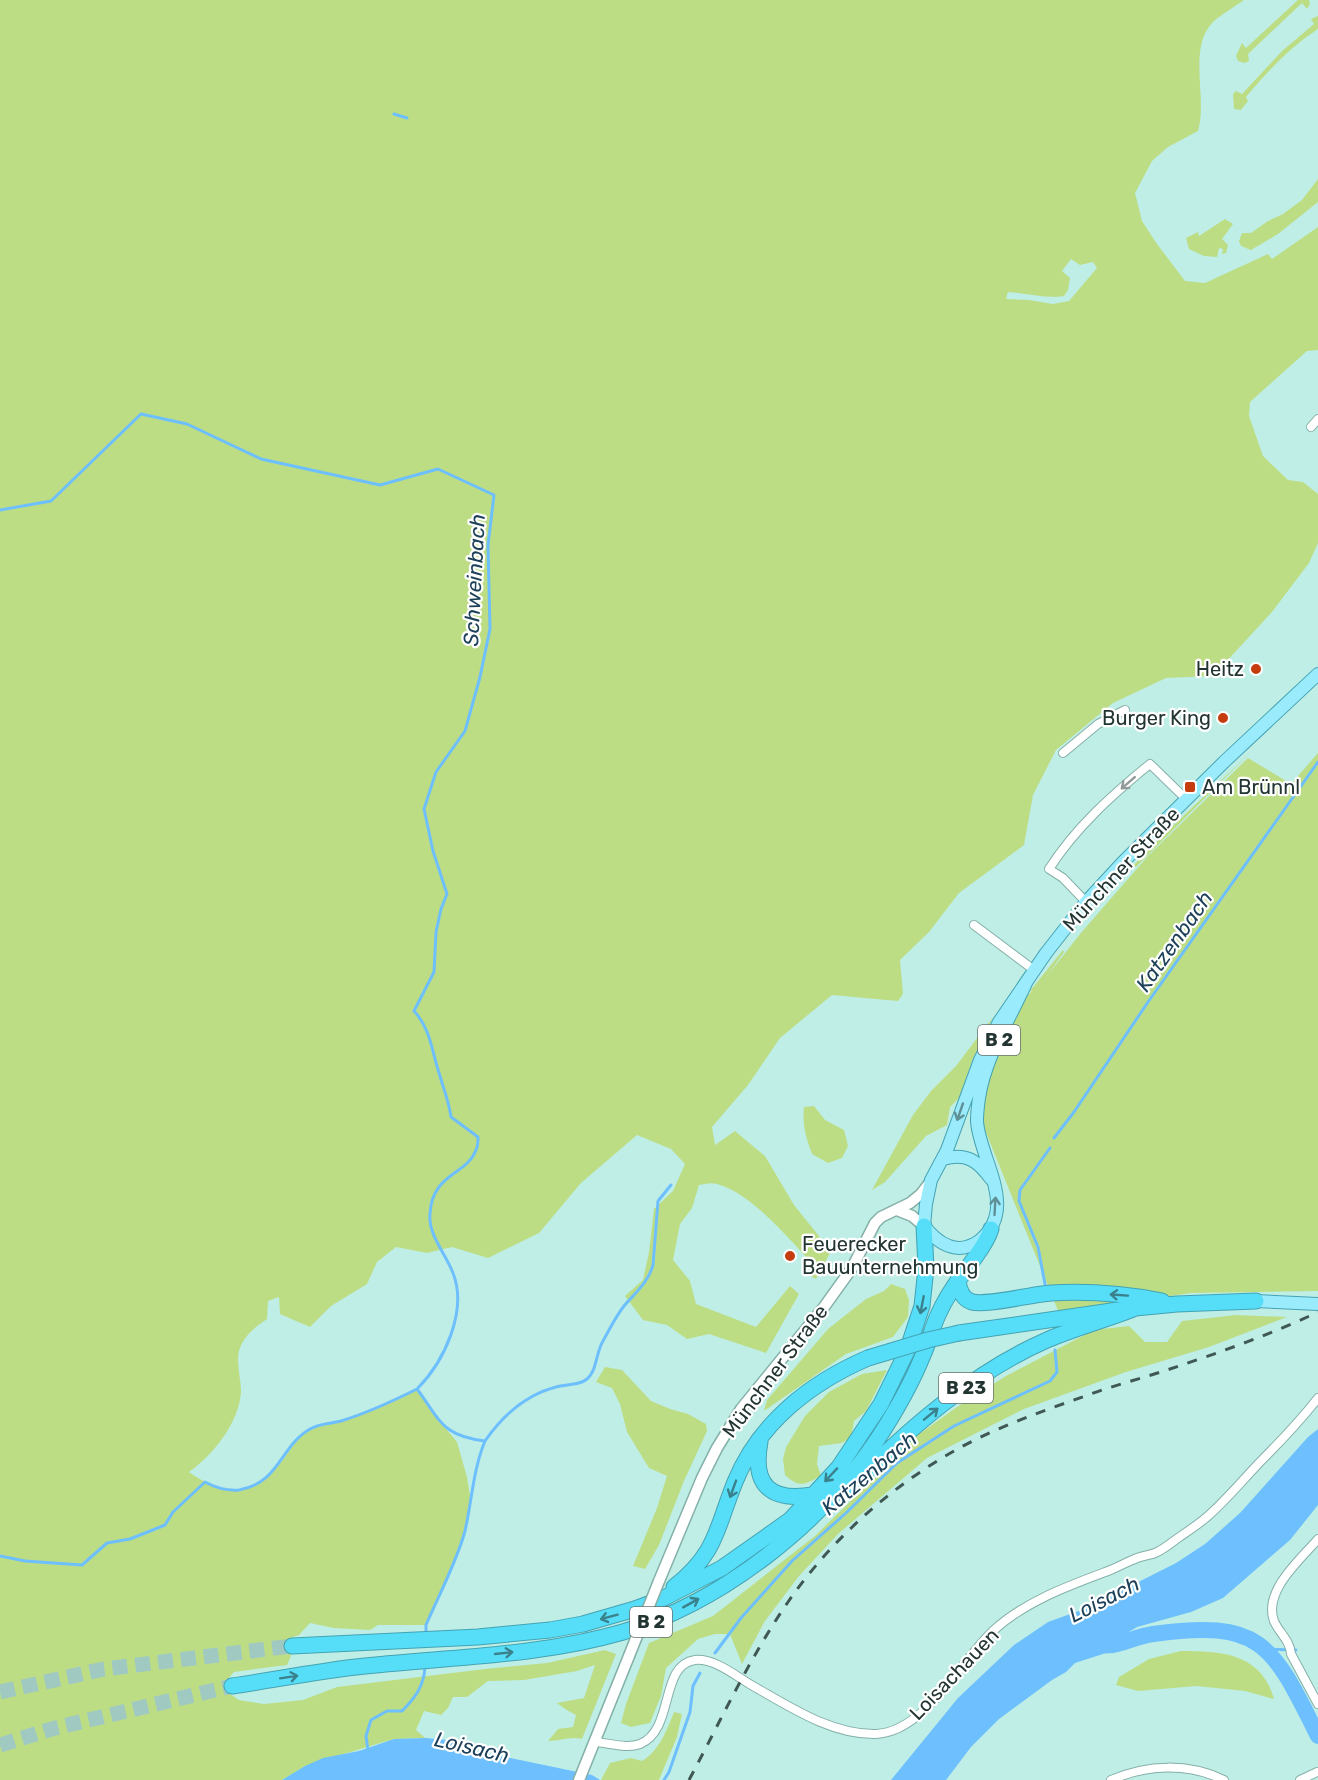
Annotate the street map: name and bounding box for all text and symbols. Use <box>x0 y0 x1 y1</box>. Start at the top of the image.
water label: Schweinbach <box>458 513 490 647</box>
place label: Heitz <box>1196 657 1244 681</box>
marker: Heitz <box>1249 662 1263 676</box>
place label: Burger King <box>1102 706 1211 730</box>
marker: Burger King <box>1216 711 1230 725</box>
place label: Am Brünnl <box>1202 775 1300 799</box>
one-way arrow <box>1121 776 1136 790</box>
marker: Am Brünnl <box>1183 780 1197 794</box>
street label: Münchner Straße <box>1058 802 1184 936</box>
water label: Katzenbach <box>1130 886 1218 996</box>
road number: B 2 <box>978 1025 1020 1055</box>
one-way arrow <box>954 1102 965 1121</box>
one-way arrow <box>990 1196 1001 1216</box>
place label: Feuerecker Bauunternehmung <box>802 1232 978 1279</box>
marker: Feuerecker Bauunternehmung <box>783 1249 797 1263</box>
one-way arrow <box>1110 1289 1130 1300</box>
one-way arrow <box>915 1295 927 1314</box>
street label: Münchner Straße <box>717 1300 833 1442</box>
road number: B 23 <box>939 1373 993 1403</box>
one-way arrow <box>923 1407 939 1420</box>
water label: Katzenbach <box>816 1426 922 1520</box>
one-way arrow <box>824 1468 838 1483</box>
one-way arrow <box>726 1479 737 1497</box>
water label: Loisach <box>1065 1571 1143 1627</box>
one-way arrow <box>682 1597 699 1609</box>
road number: B 2 <box>630 1607 672 1637</box>
one-way arrow <box>600 1612 619 1623</box>
street label: Loisachauen <box>904 1623 1004 1725</box>
one-way arrow <box>494 1647 514 1658</box>
one-way arrow <box>279 1672 299 1683</box>
water label: Loisach <box>432 1726 512 1768</box>

